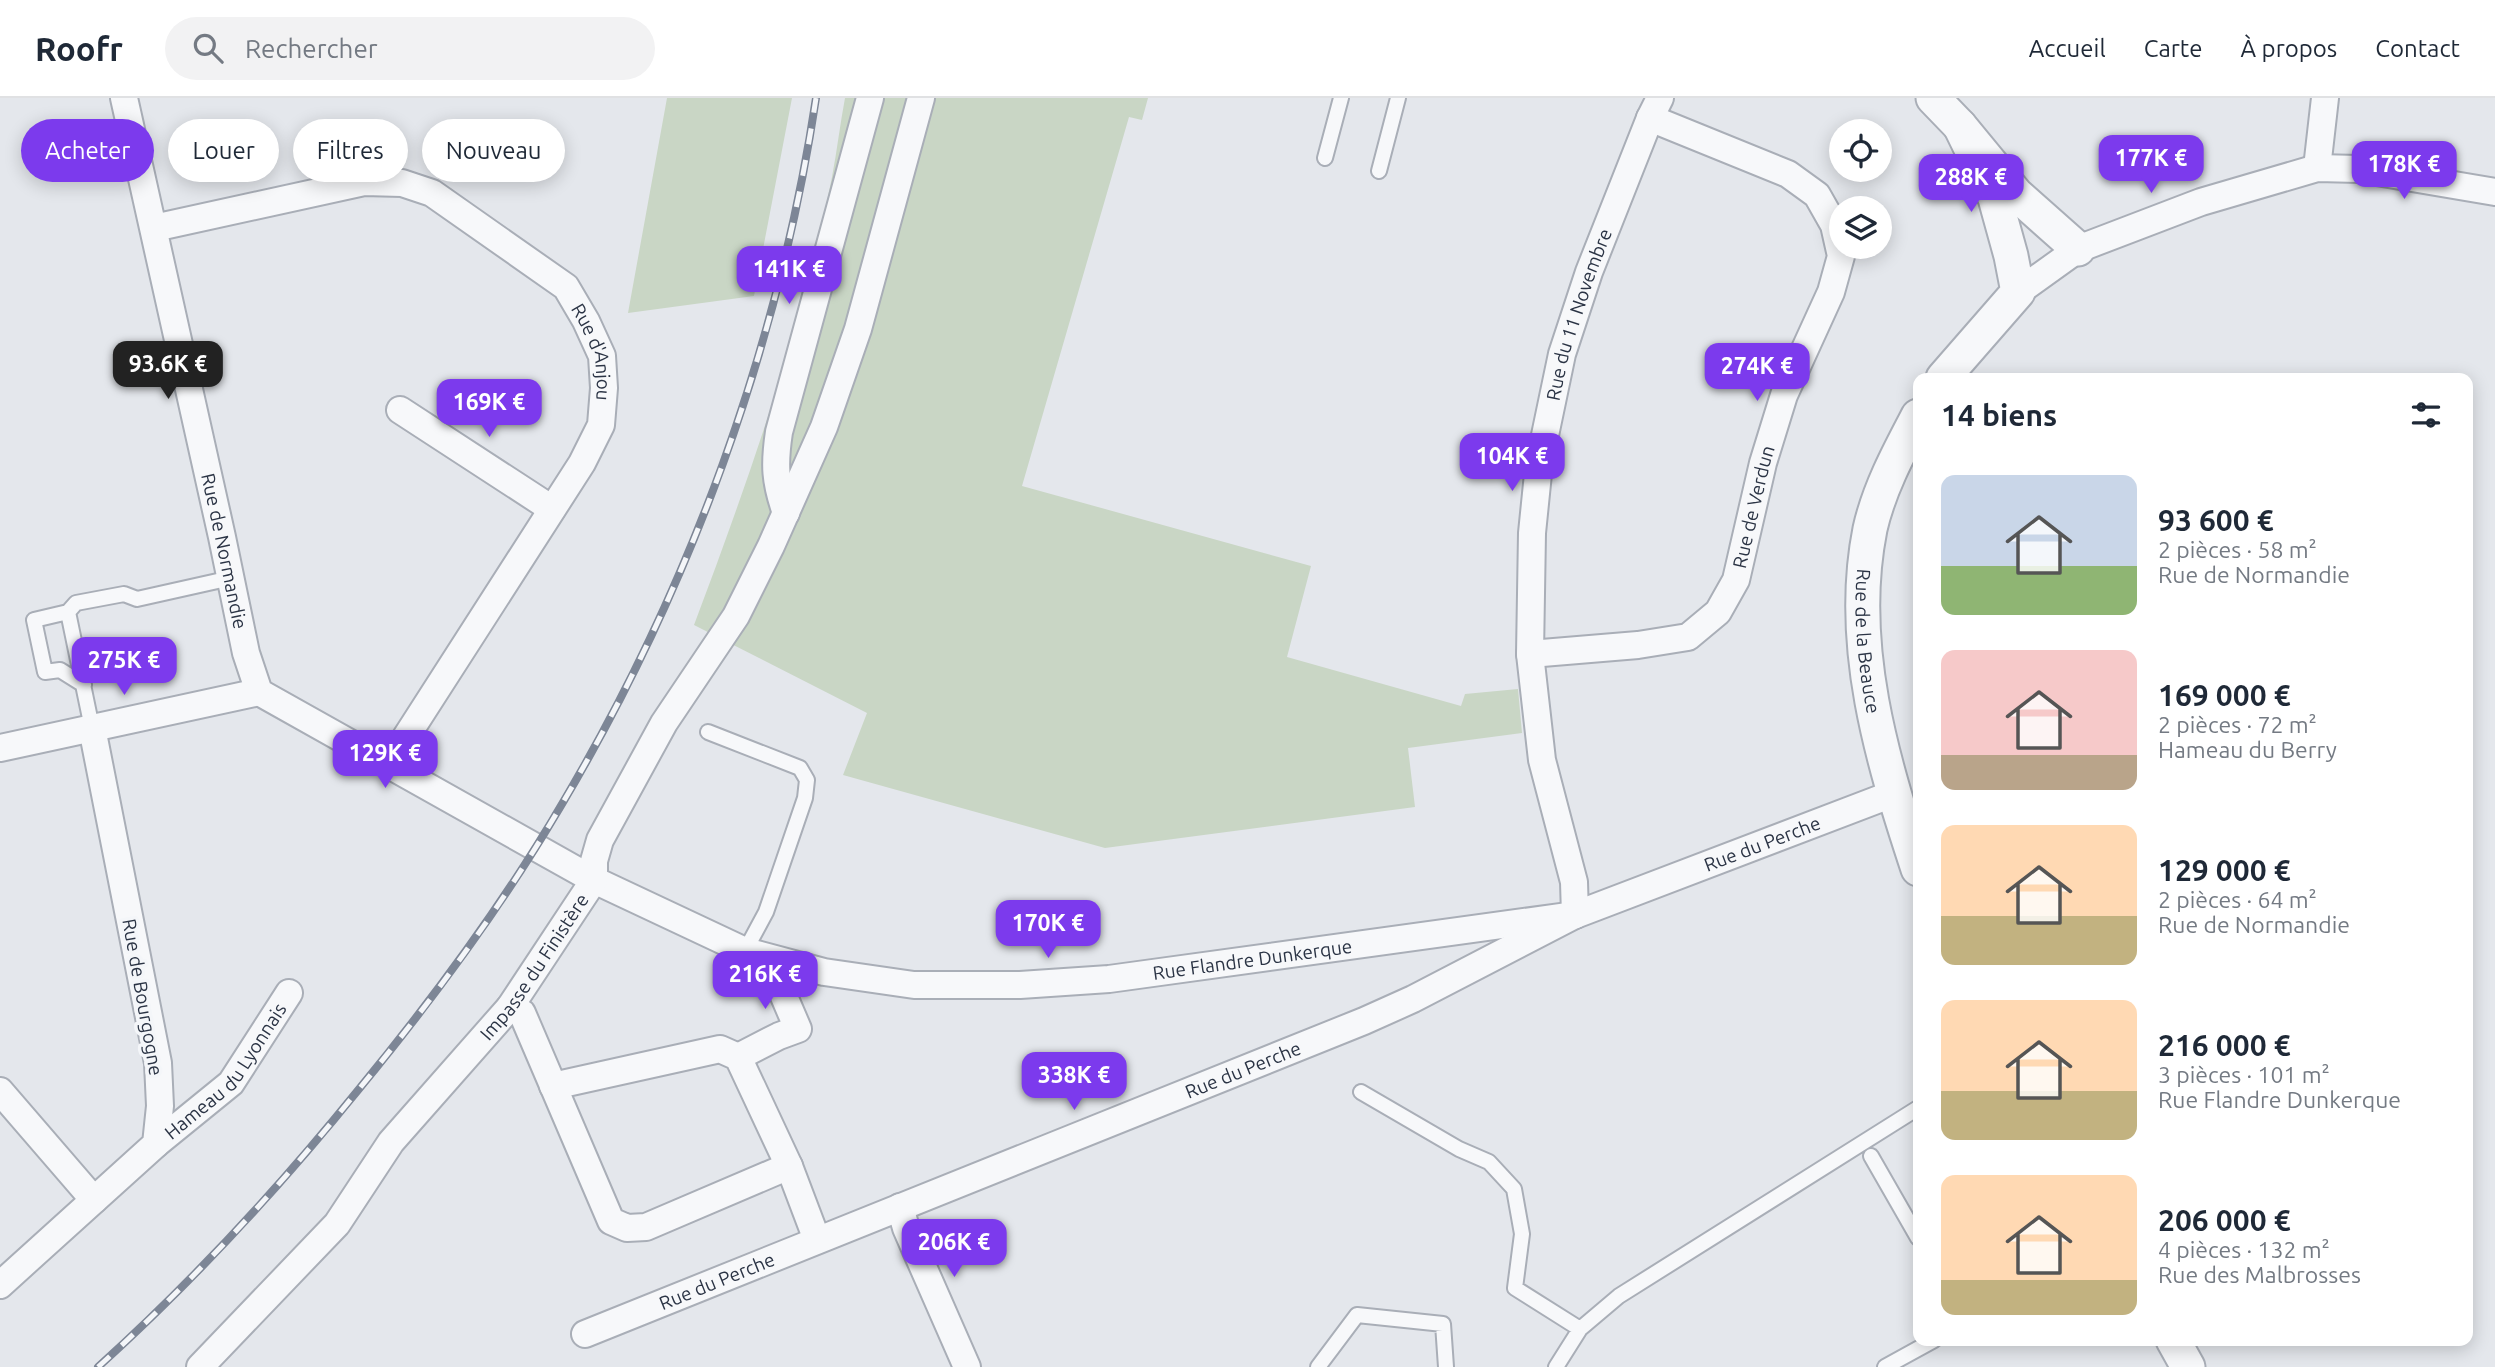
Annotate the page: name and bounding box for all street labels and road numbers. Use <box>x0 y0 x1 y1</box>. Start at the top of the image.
street label: Rue du 11 Novembre <box>1542 225 1616 402</box>
street label: Rue d'Anjou <box>567 299 615 401</box>
street label: Rue de Verdun <box>1728 443 1779 570</box>
street label: Rue de Normandie <box>197 471 252 631</box>
street label: Rue de la Beauce <box>1852 568 1885 715</box>
street label: Rue du Perche <box>1701 812 1823 876</box>
street label: Impasse du Finistère <box>475 889 593 1044</box>
street label: Rue de Bourgogne <box>118 917 168 1077</box>
street label: Rue Flandre Dunkerque <box>1151 935 1353 984</box>
street label: Hameau du Lyonnais <box>160 999 291 1143</box>
street label: Rue du Perche <box>1182 1037 1304 1103</box>
street label: Rue du Perche <box>656 1248 778 1314</box>

